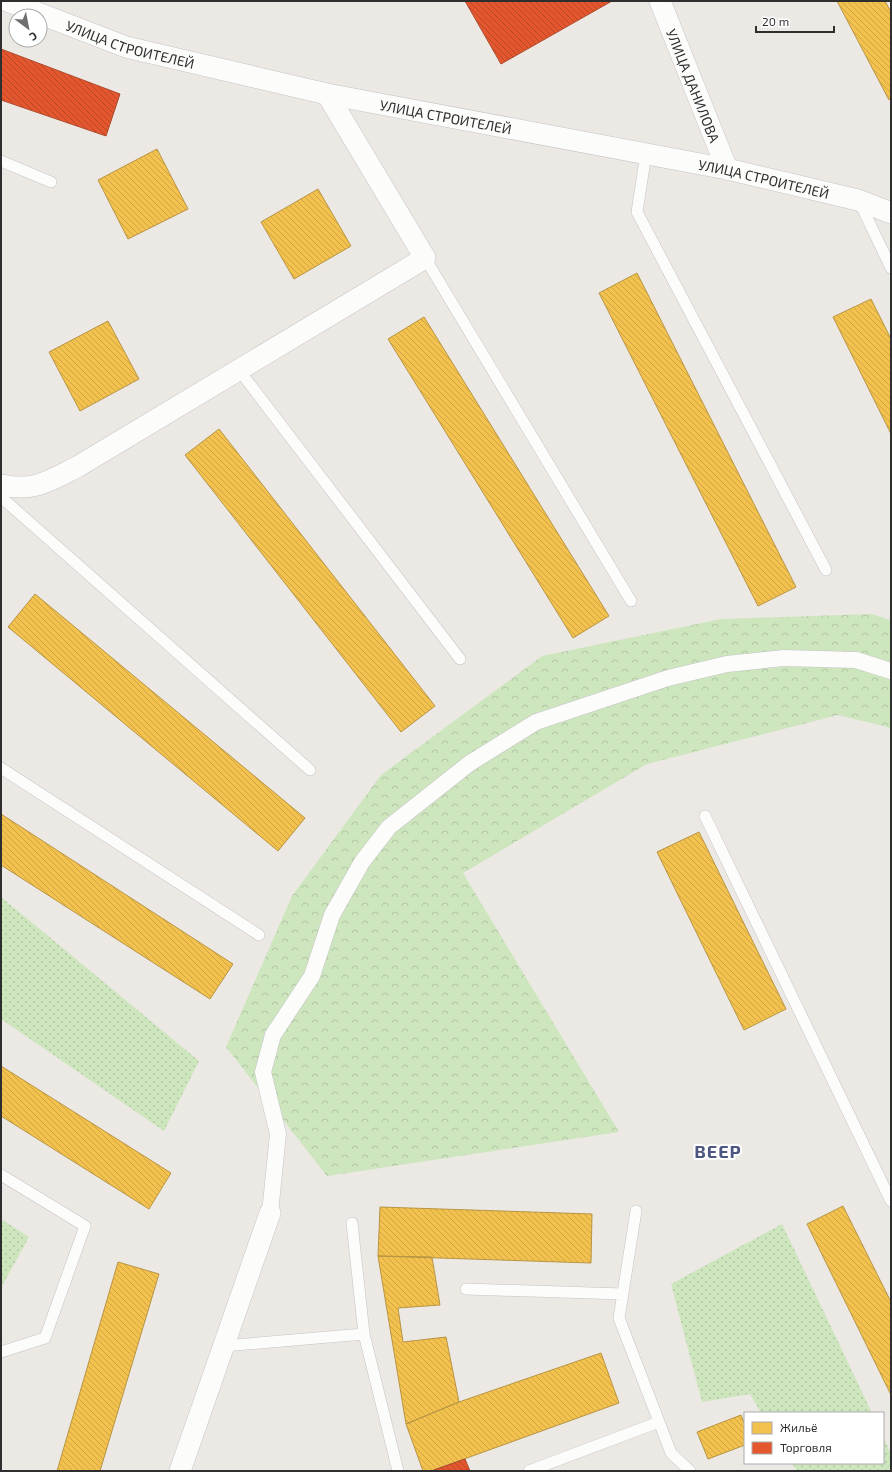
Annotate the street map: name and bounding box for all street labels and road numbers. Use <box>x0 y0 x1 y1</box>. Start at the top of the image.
street label: УЛИЦА СТРОИТЕЛЕЙ <box>64 16 196 71</box>
street label: УЛИЦА ДАНИЛОВА <box>663 26 724 145</box>
street label: УЛИЦА СТРОИТЕЛЕЙ <box>379 96 513 137</box>
street label: УЛИЦА СТРОИТЕЛЕЙ <box>697 155 831 201</box>

